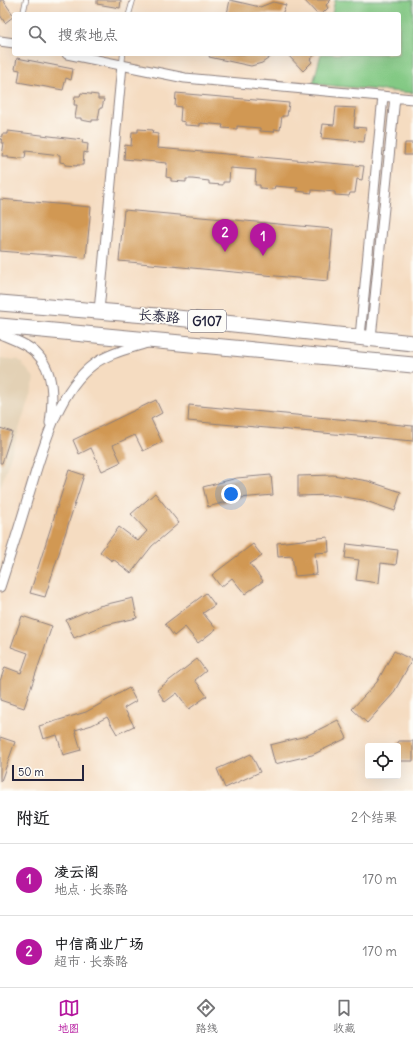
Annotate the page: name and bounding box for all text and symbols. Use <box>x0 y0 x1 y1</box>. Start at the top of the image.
search box <box>12 12 401 56</box>
icon: search <box>26 23 48 45</box>
text: 搜索地点 <box>58 25 118 44</box>
pin: 2 <box>212 219 238 252</box>
pin: 1 <box>250 223 276 256</box>
street label: 长泰路 <box>137 305 181 327</box>
road number: G107 <box>188 310 226 332</box>
your location <box>221 484 241 504</box>
map controls <box>365 743 401 779</box>
button: locate <box>365 743 401 779</box>
scale bar <box>12 763 84 782</box>
text: 50 m <box>18 765 44 779</box>
text: 附近 <box>16 807 50 829</box>
text: 2个结果 <box>351 809 397 826</box>
text: 凌云阁 <box>54 862 99 881</box>
text: 1 <box>26 871 32 888</box>
text: 170 m <box>362 871 397 888</box>
text: 地点 · 长泰路 <box>54 881 128 898</box>
text: 中信商业广场 <box>54 934 144 953</box>
text: 2 <box>25 943 33 960</box>
text: 170 m <box>362 943 397 960</box>
text: 超市 · 长泰路 <box>54 953 128 970</box>
tab: 地图 <box>58 997 80 1035</box>
tab: 路线 <box>195 997 217 1035</box>
tab: 收藏 <box>333 997 355 1035</box>

